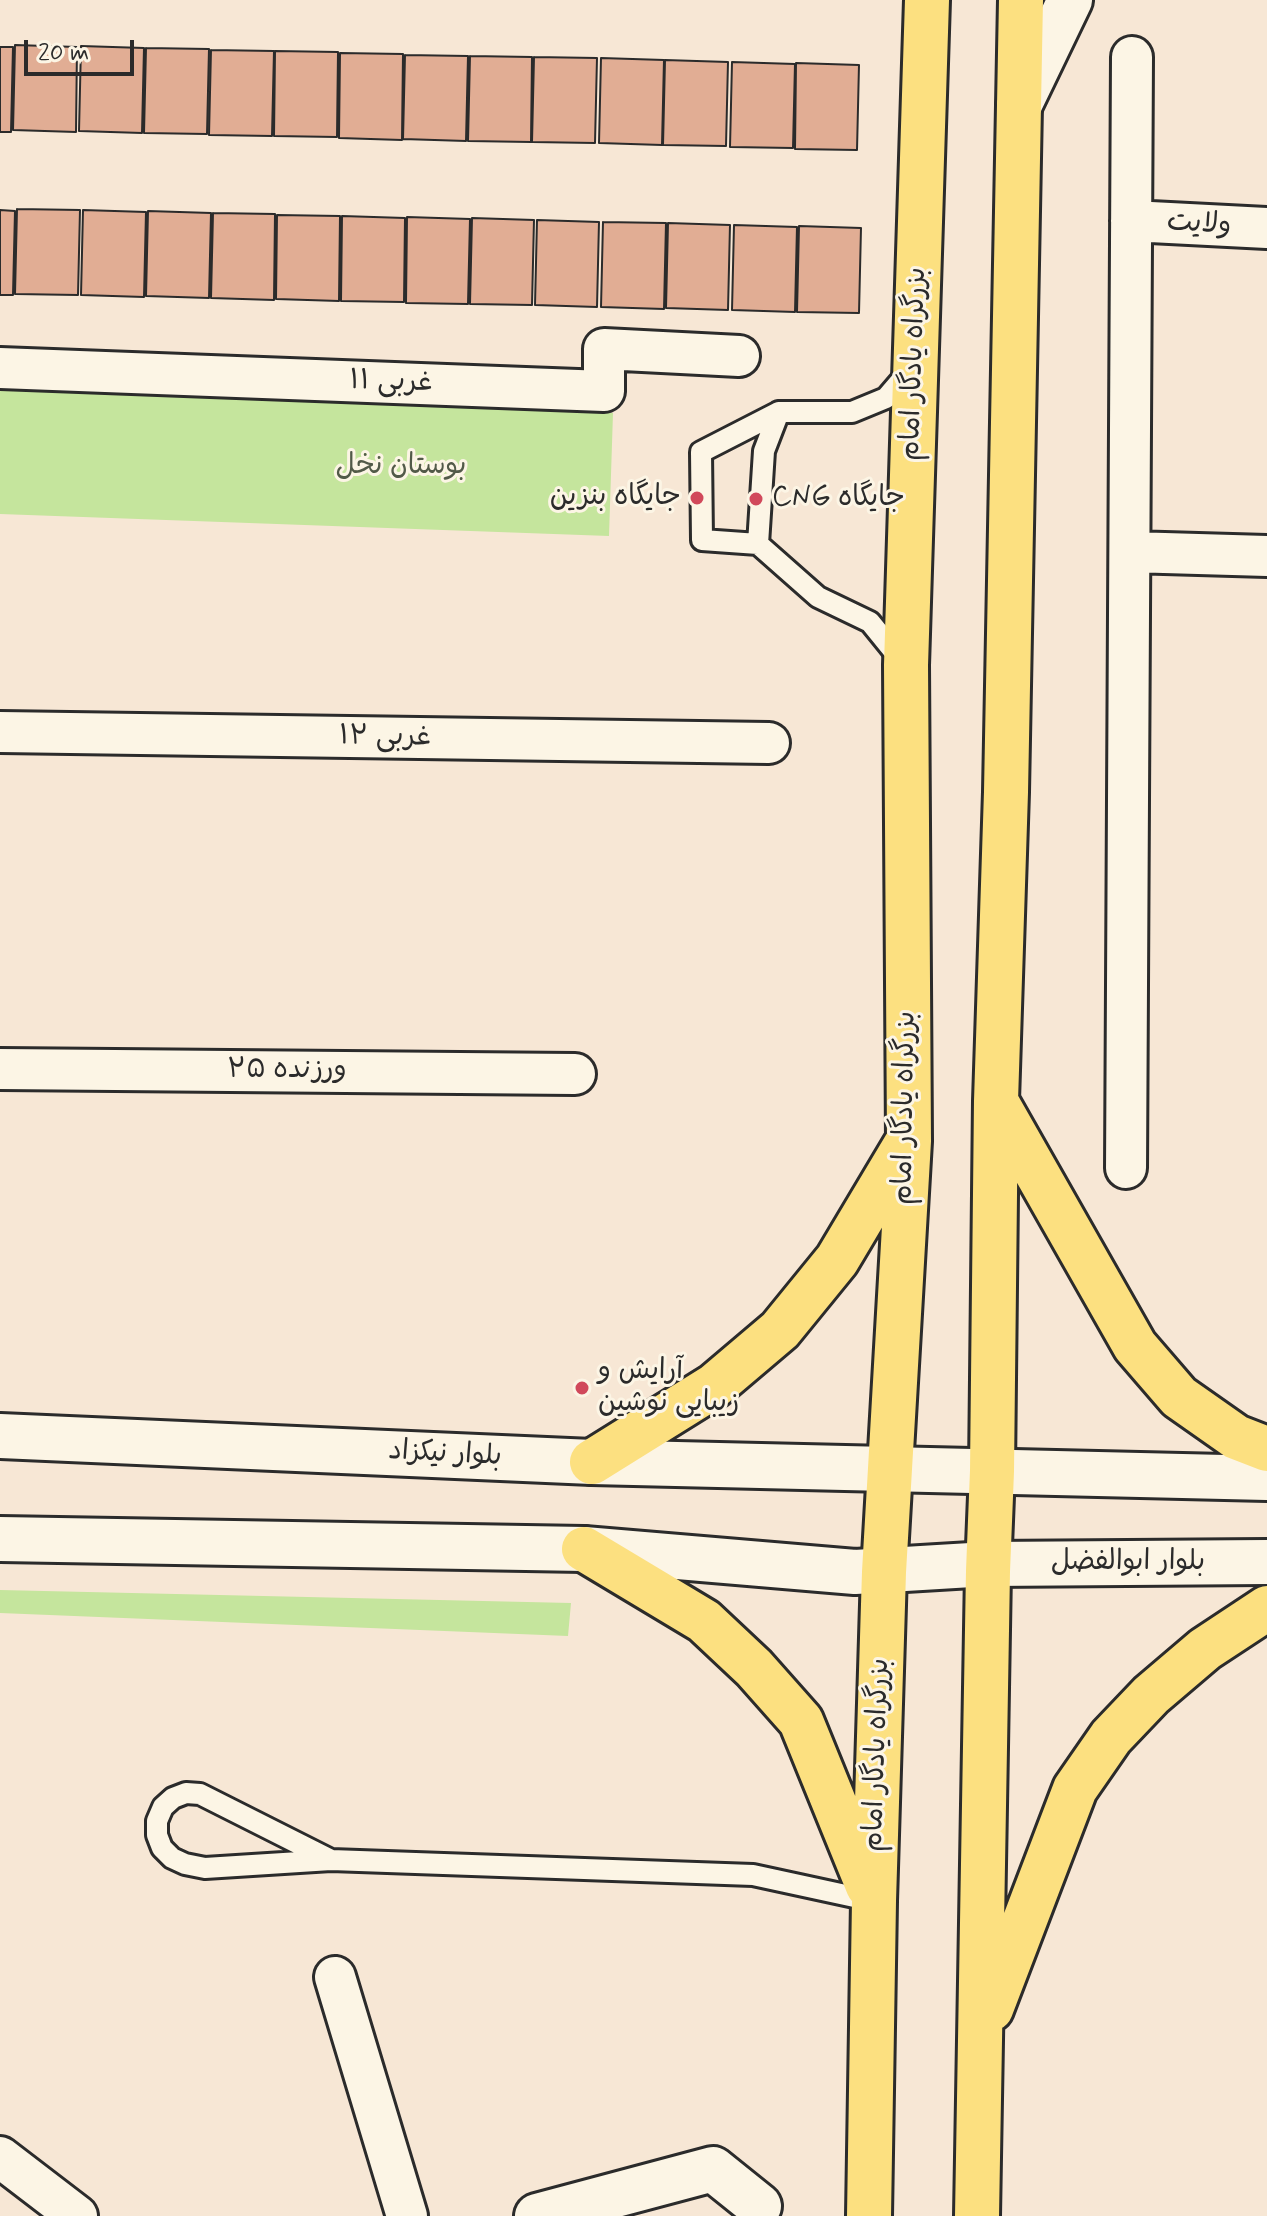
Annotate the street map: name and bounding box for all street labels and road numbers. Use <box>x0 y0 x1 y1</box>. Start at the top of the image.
street label: ولایت <box>1166 207 1232 243</box>
street label: بزرگراه یادگار امام <box>895 267 935 461</box>
street label: غربی ۱۱ <box>349 365 433 401</box>
street label: غربی ۱۲ <box>339 720 431 756</box>
street label: بزرگراه یادگار امام <box>888 1011 924 1205</box>
street label: ورزنده ۲۵ <box>227 1054 347 1088</box>
street label: بلوار نیکزاد <box>387 1435 503 1475</box>
street label: بلوار ابوالفضل <box>1051 1546 1205 1580</box>
street label: بزرگراه یادگار امام <box>858 1658 898 1852</box>

